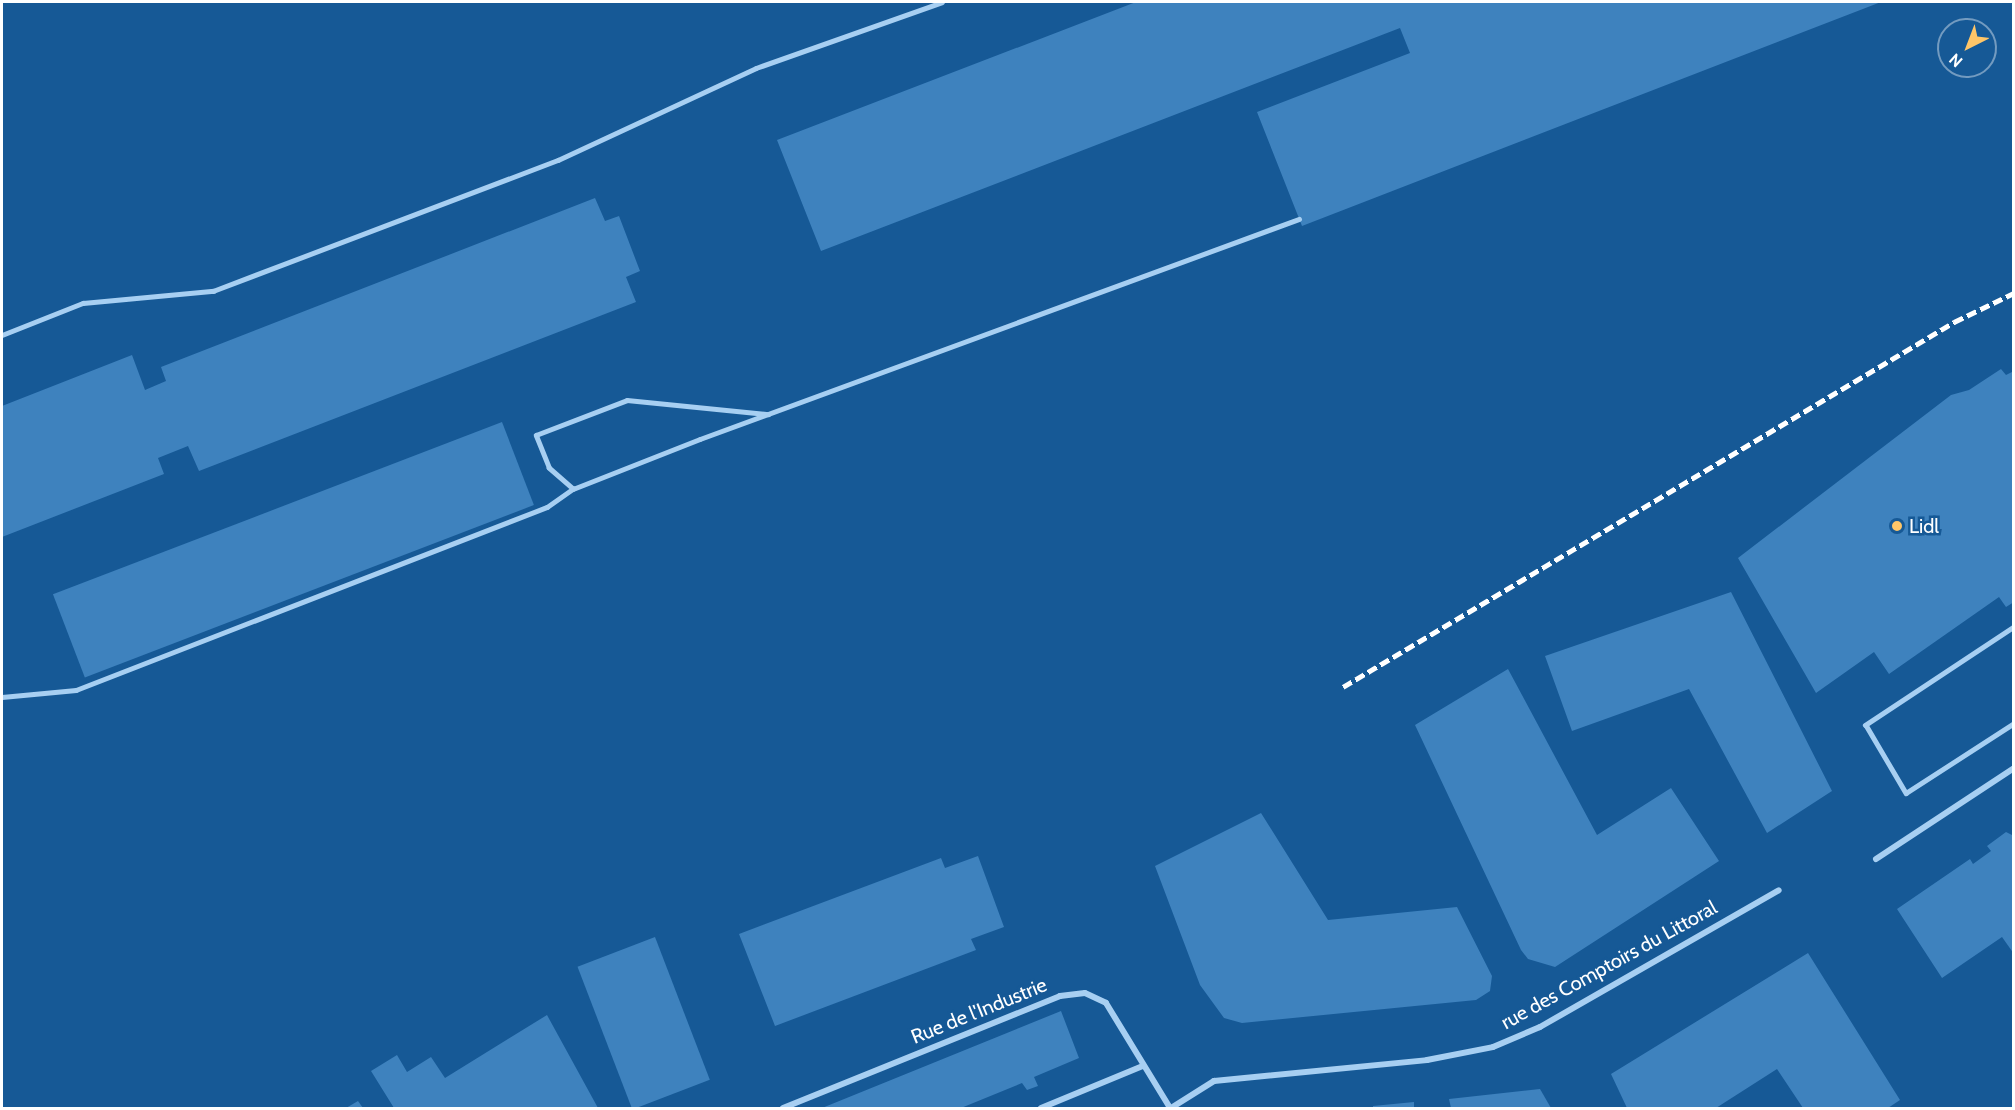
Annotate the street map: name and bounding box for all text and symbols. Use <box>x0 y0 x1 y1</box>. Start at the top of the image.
north arrow <box>1937 18 1997 78</box>
text: N <box>1945 49 1967 71</box>
place label: Lidl <box>1909 514 1939 538</box>
marker: Lidl <box>1890 519 1904 533</box>
street label: rue des Comptoirs du Littoral <box>1497 895 1721 1035</box>
street label: Rue de l'Industrie <box>908 973 1050 1049</box>

